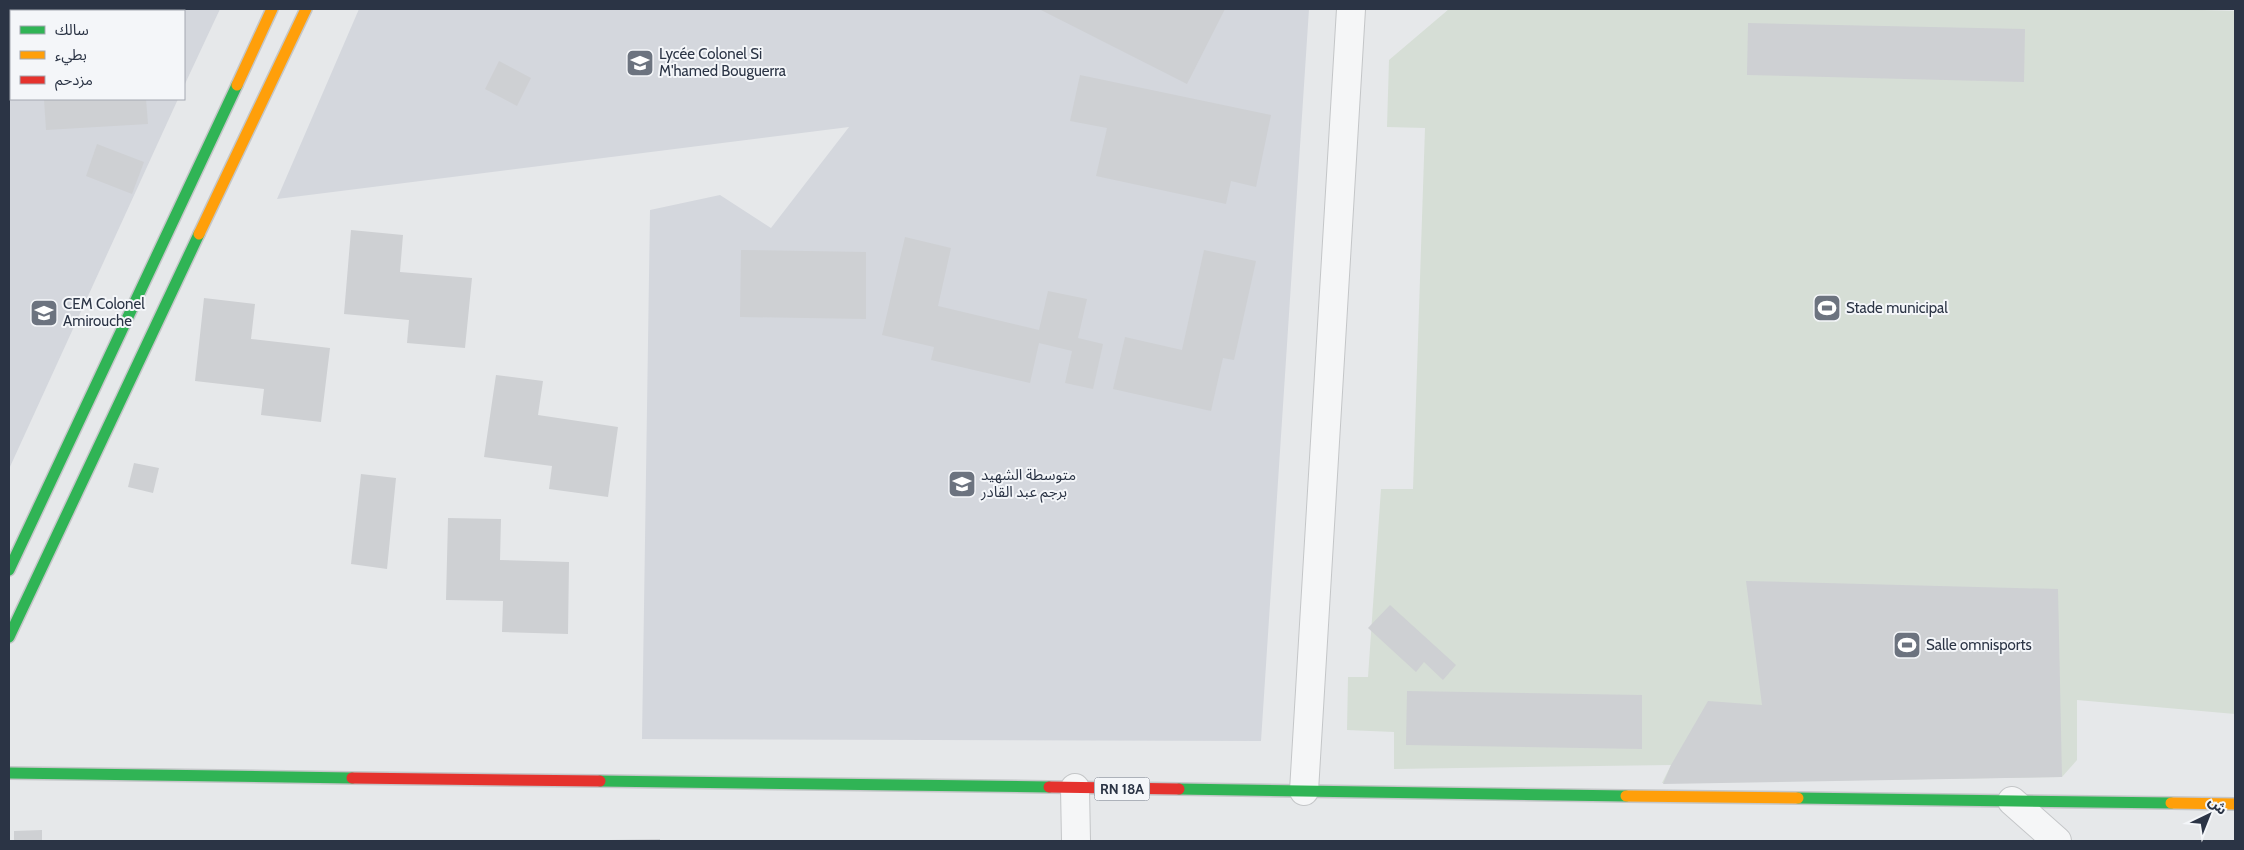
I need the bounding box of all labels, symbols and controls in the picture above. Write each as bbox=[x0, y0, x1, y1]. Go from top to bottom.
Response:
legend bbox=[10, 10, 185, 100]
text: سالك bbox=[55, 21, 89, 39]
place label: Lycée Colonel Si M'hamed Bouguerra bbox=[659, 45, 787, 80]
text: بطيء bbox=[55, 46, 87, 66]
school or university icon: Lycée Colonel Si M'hamed Bouguerra bbox=[625, 48, 655, 78]
text: مزدحم bbox=[55, 71, 93, 91]
sports icon: Stade municipal bbox=[1812, 293, 1842, 323]
place label: CEM Colonel Amirouche bbox=[63, 295, 145, 330]
school or university icon: CEM Colonel Amirouche bbox=[29, 298, 59, 328]
place label: Stade municipal bbox=[1846, 299, 1948, 317]
place label: متوسطة الشهيد برجم عبد القادر bbox=[980, 466, 1076, 503]
school or university icon: متوسطة الشهيد برجم عبد القادر bbox=[947, 469, 977, 499]
sports icon: Salle omnisports bbox=[1892, 630, 1922, 660]
place label: Salle omnisports bbox=[1926, 636, 2032, 654]
road number: RN 18A bbox=[1094, 778, 1150, 801]
north arrow bbox=[2184, 790, 2234, 840]
text: ش bbox=[2205, 792, 2231, 819]

